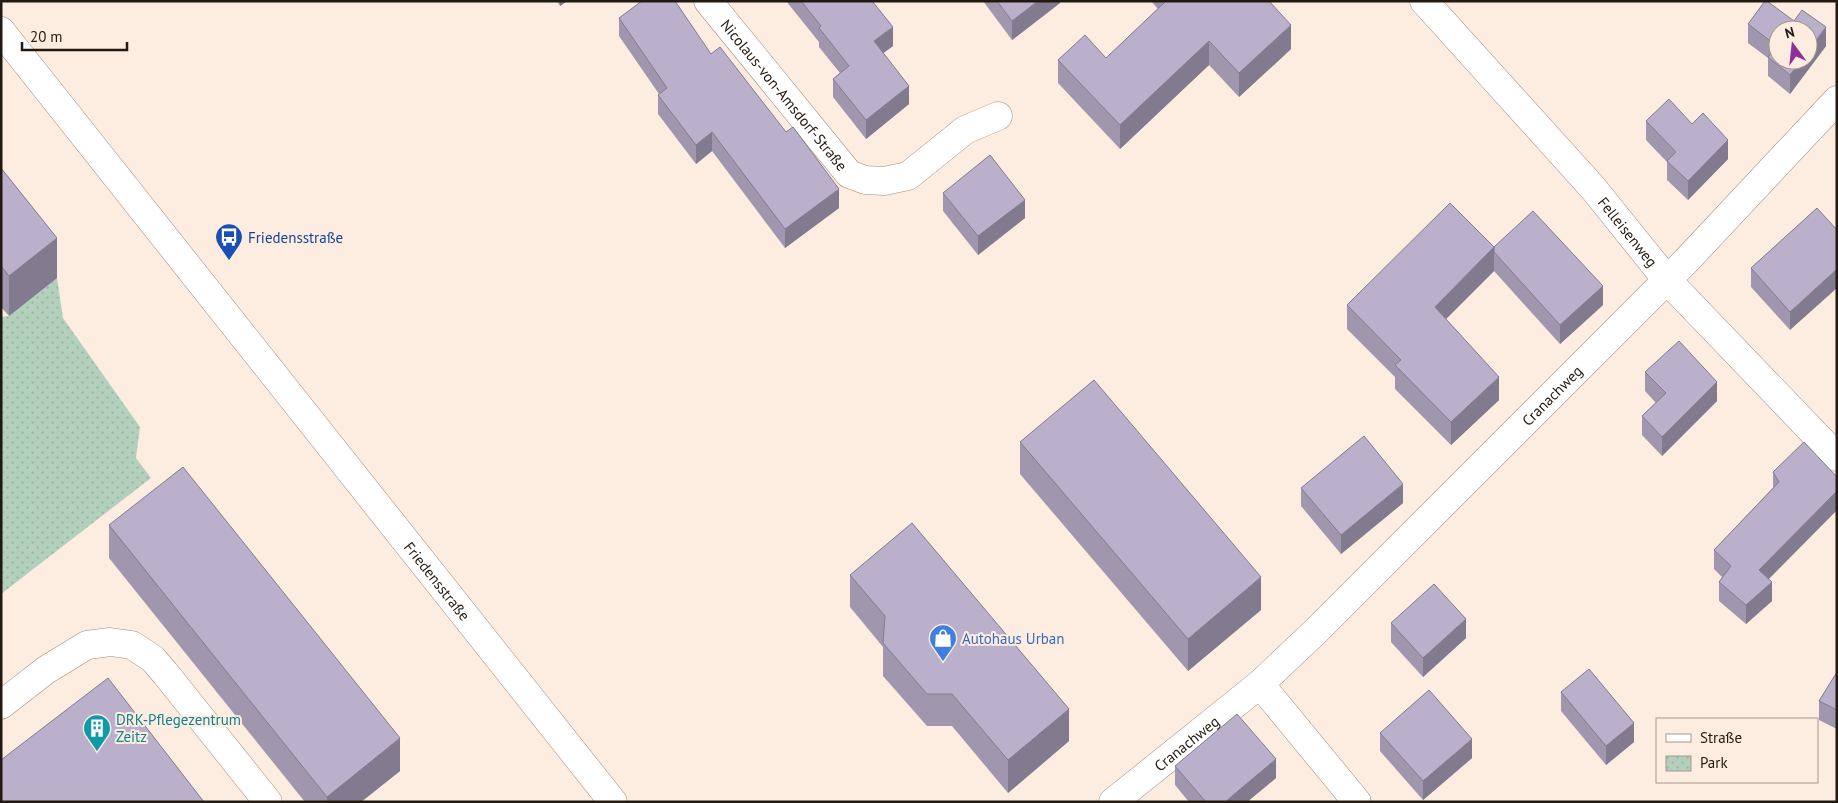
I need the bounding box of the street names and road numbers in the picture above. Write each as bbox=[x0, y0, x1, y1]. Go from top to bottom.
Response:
street label: Nicolaus-von-Amsdorf-Straße bbox=[717, 15, 852, 174]
street label: Felleisenweg bbox=[1594, 193, 1662, 270]
street label: Cranachweg bbox=[1517, 361, 1586, 430]
street label: Friedensstraße bbox=[400, 538, 475, 624]
street label: Cranachweg bbox=[1150, 711, 1223, 775]

